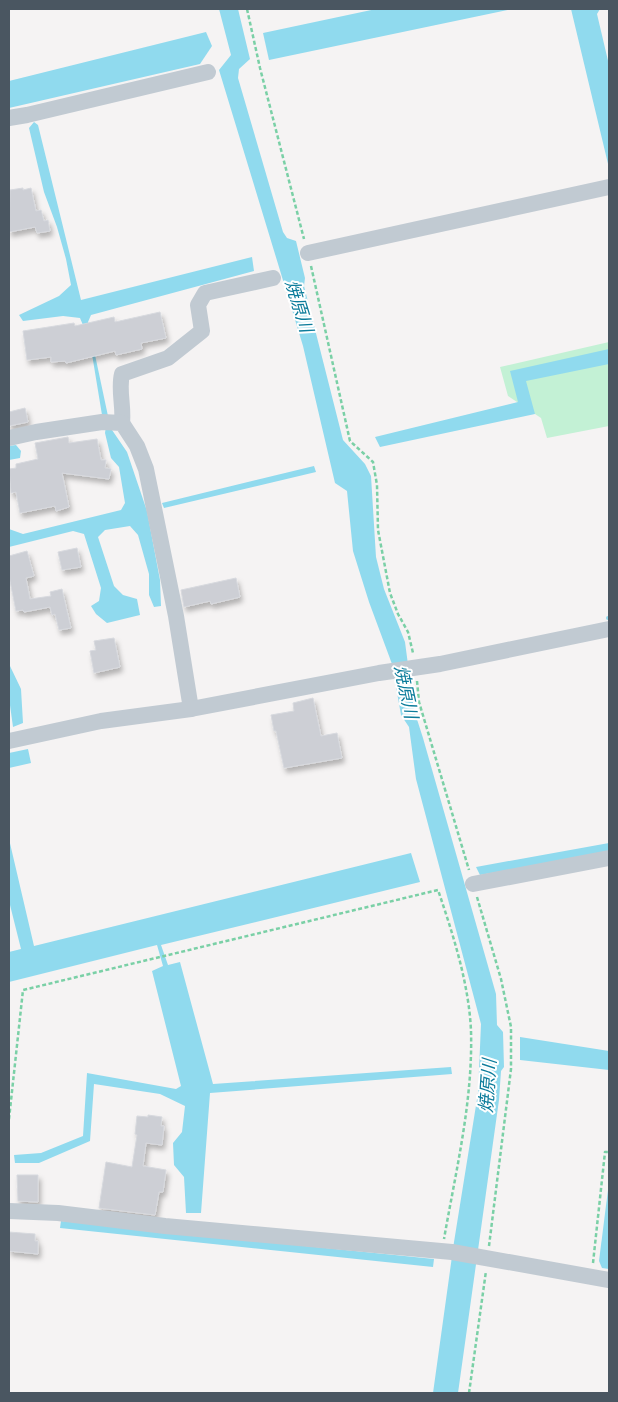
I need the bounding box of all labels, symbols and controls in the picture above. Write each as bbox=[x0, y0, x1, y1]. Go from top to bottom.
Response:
water label: 焼原川 bbox=[282, 277, 318, 337]
water label: 焼原川 bbox=[391, 663, 423, 722]
water label: 焼原川 bbox=[475, 1056, 500, 1114]

